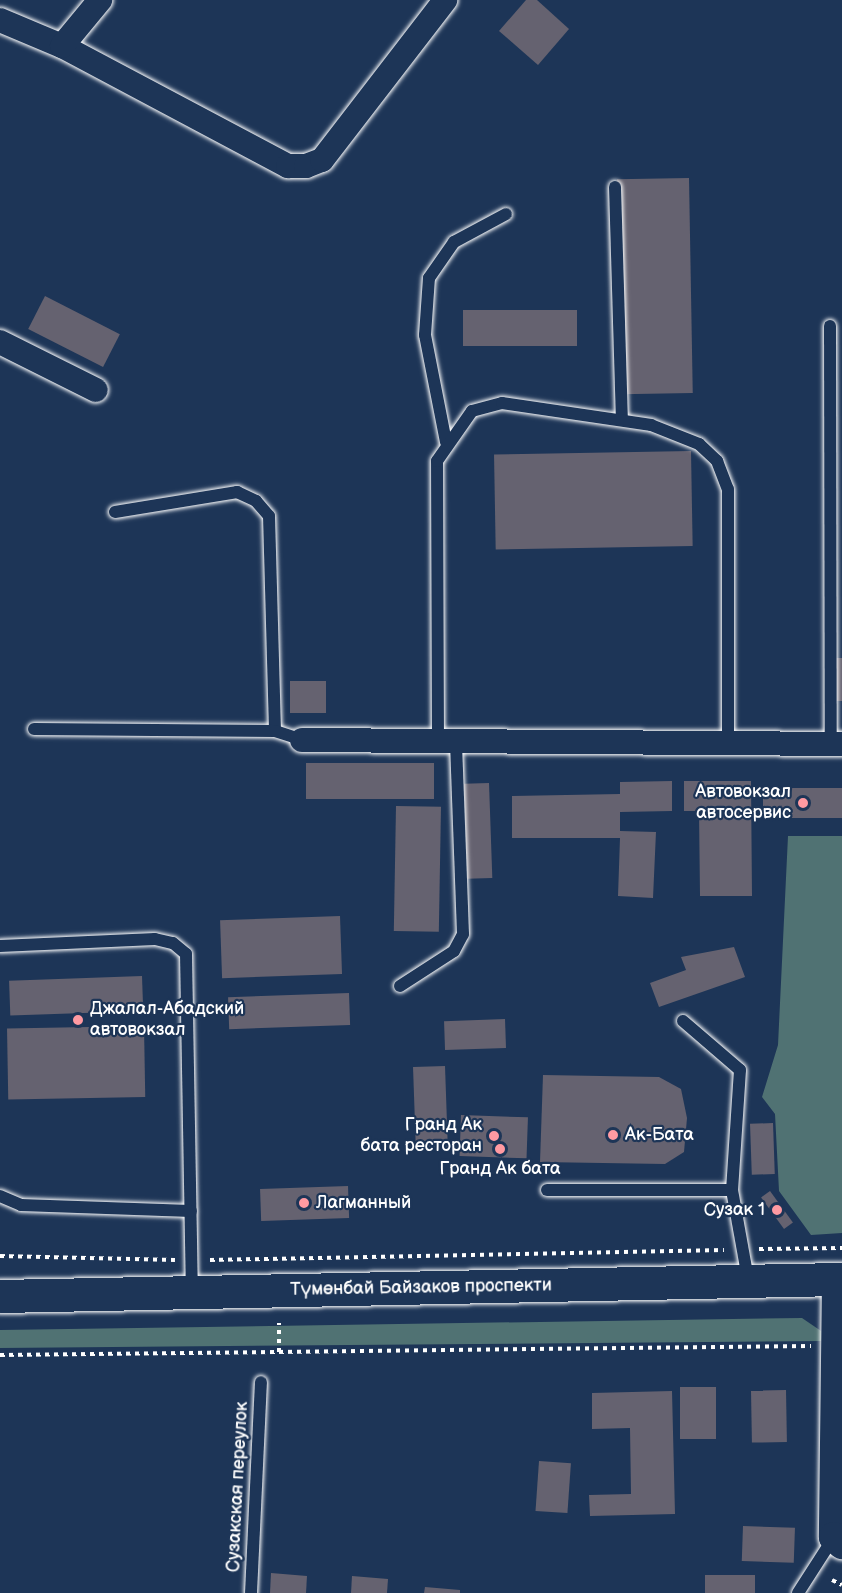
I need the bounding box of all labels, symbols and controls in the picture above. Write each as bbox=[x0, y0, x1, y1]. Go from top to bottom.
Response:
place label: Автовокзал автосервис bbox=[695, 782, 791, 824]
marker: Автовокзал автосервис bbox=[796, 796, 810, 810]
place label: Джалал-Абадский автовокзал bbox=[90, 999, 244, 1042]
marker: Джалал-Абадский автовокзал bbox=[71, 1013, 85, 1027]
place label: Гранд Ак бата ресторан bbox=[361, 1115, 482, 1158]
place label: Ак-Бата bbox=[625, 1124, 694, 1146]
marker: Ак-Бата bbox=[606, 1128, 620, 1142]
marker: Гранд Ак бата ресторан bbox=[487, 1129, 501, 1143]
marker: Гранд Ак бата bbox=[493, 1142, 507, 1156]
place label: Гранд Ак бата bbox=[439, 1158, 561, 1180]
place label: Лагманный bbox=[316, 1192, 411, 1214]
marker: Лагманный bbox=[297, 1196, 311, 1210]
place label: Сузак 1 bbox=[704, 1199, 765, 1221]
marker: Сузак 1 bbox=[770, 1203, 784, 1217]
street label: Түмөнбай Байзаков проспекти bbox=[290, 1275, 552, 1301]
street label: Сузакская переулок bbox=[223, 1401, 253, 1573]

